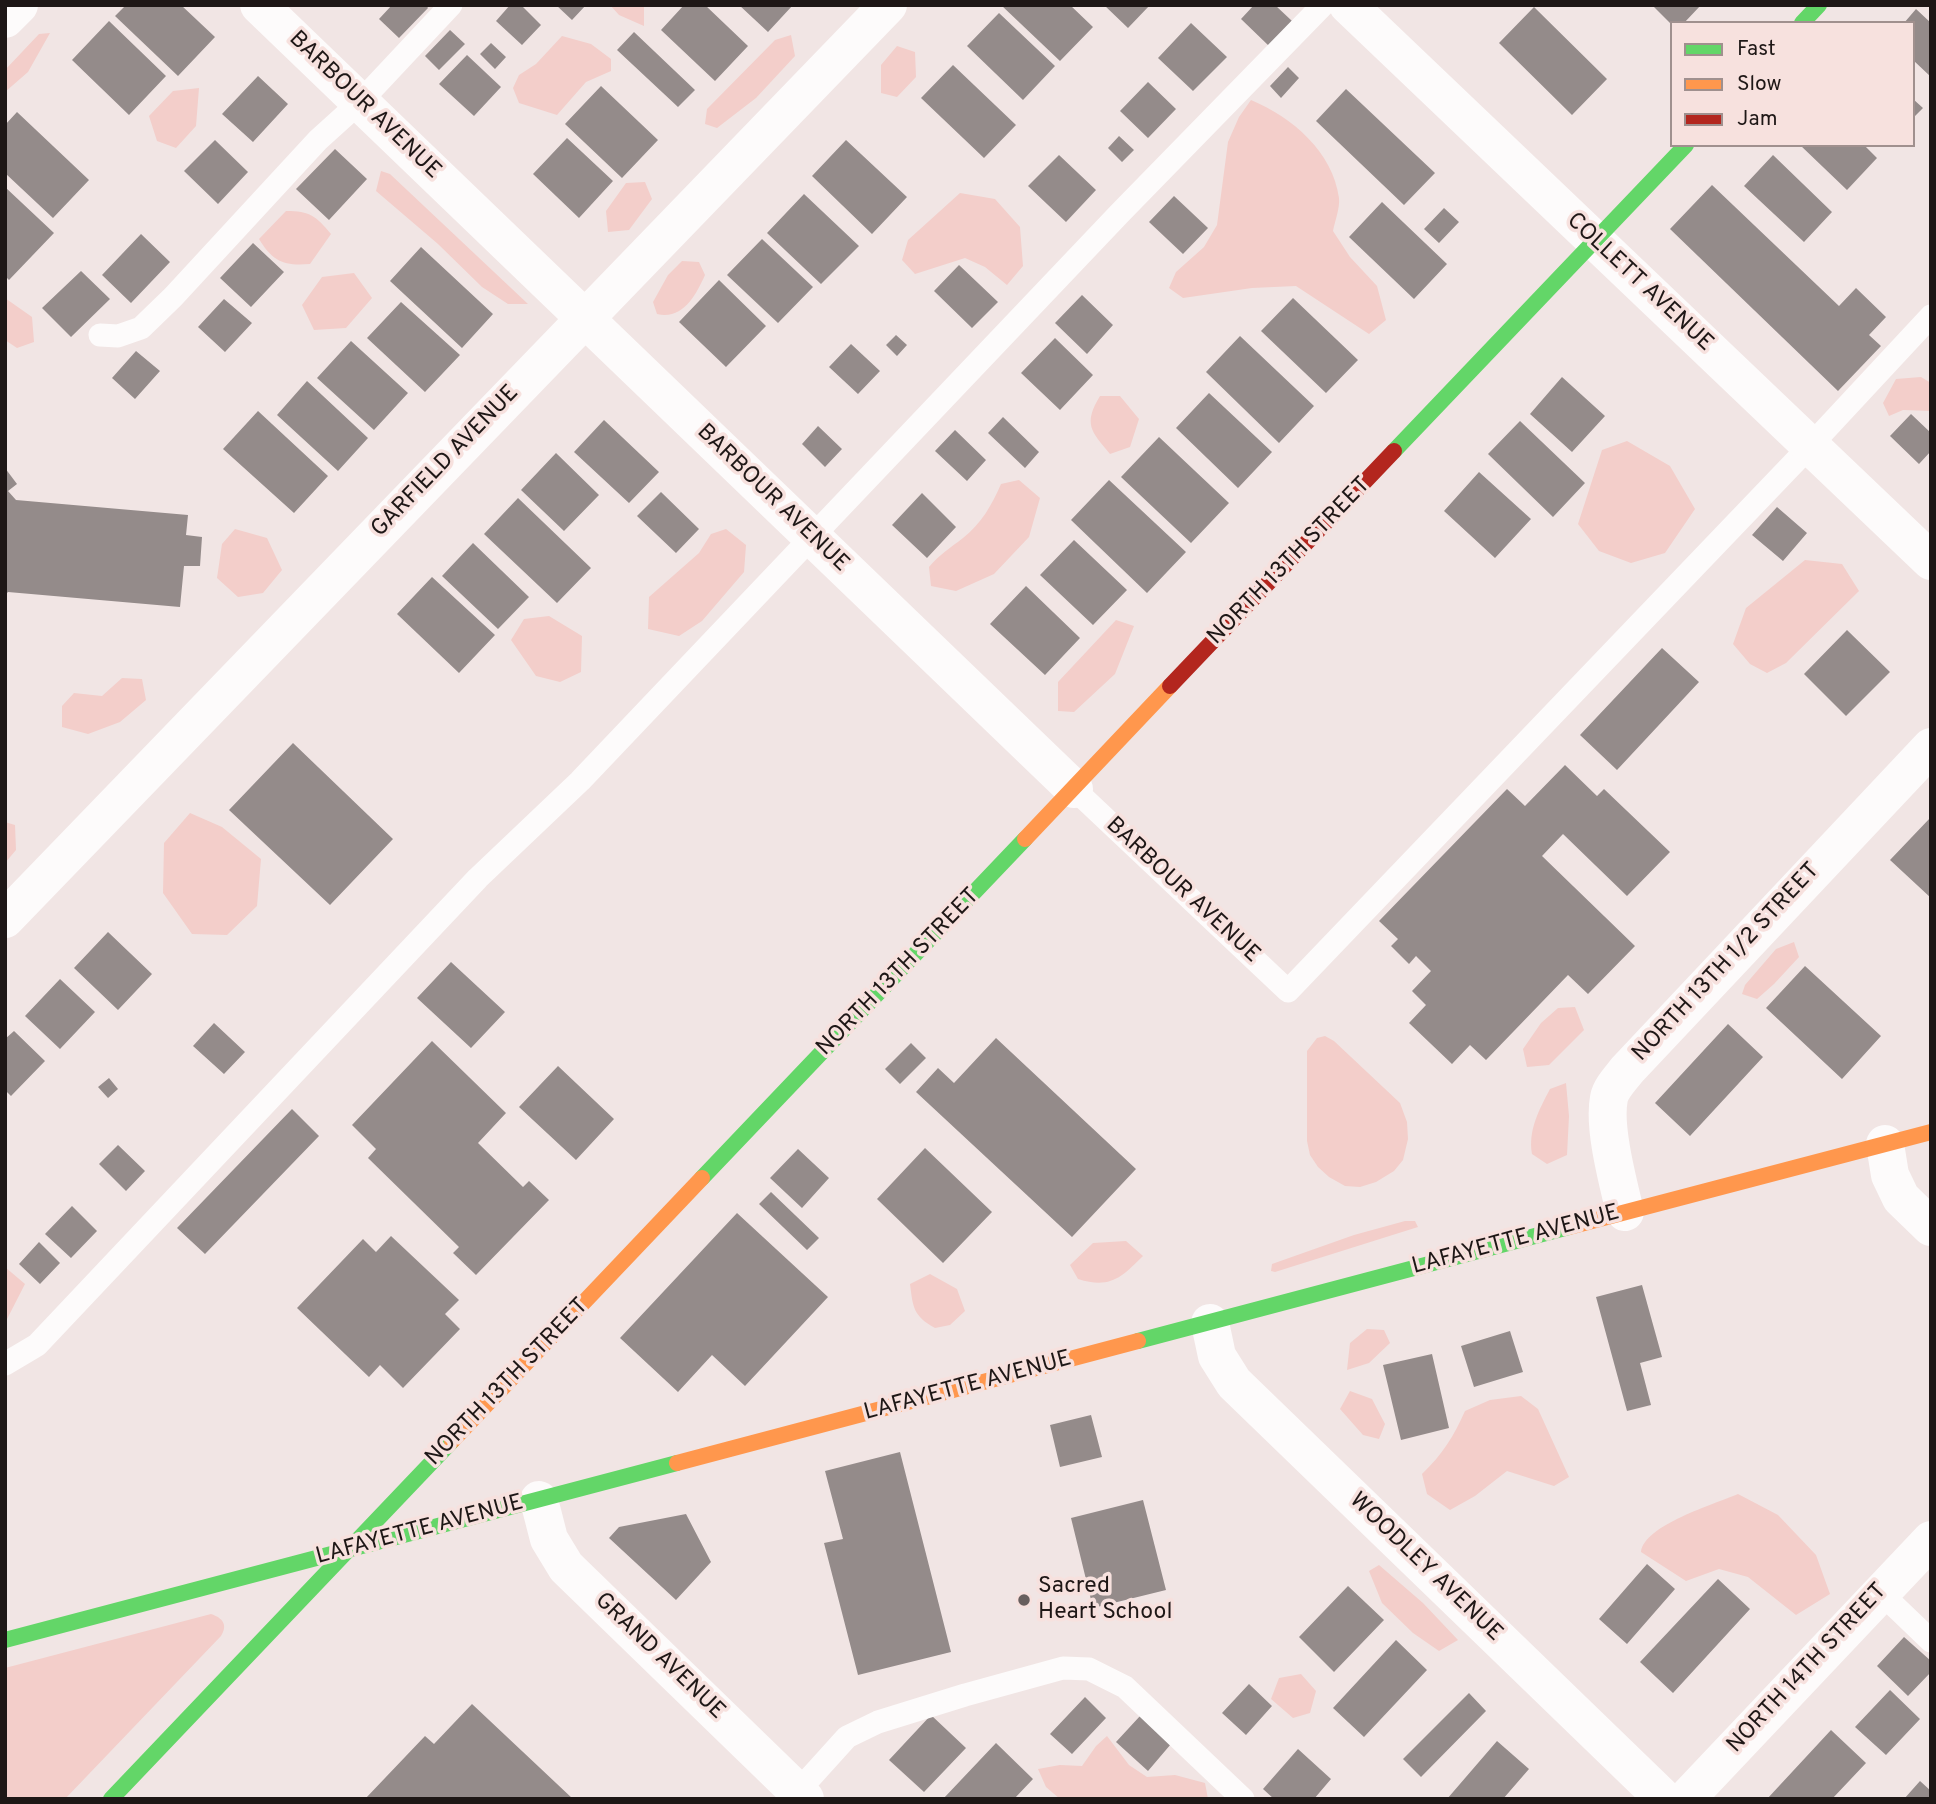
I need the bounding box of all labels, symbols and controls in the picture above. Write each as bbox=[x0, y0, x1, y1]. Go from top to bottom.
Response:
legend bbox=[1670, 21, 1915, 147]
street label: BARBOUR AVENUE bbox=[282, 26, 446, 186]
text: Fast bbox=[1737, 36, 1776, 63]
text: Slow bbox=[1737, 71, 1782, 98]
text: Jam bbox=[1737, 106, 1778, 133]
street label: COLLETT AVENUE bbox=[1560, 208, 1718, 358]
street label: GARFIELD AVENUE bbox=[366, 380, 526, 544]
street label: BARBOUR AVENUE bbox=[690, 419, 854, 579]
street label: NORTH 13TH STREET bbox=[1203, 472, 1377, 652]
street label: BARBOUR AVENUE bbox=[1099, 812, 1265, 970]
street label: NORTH 13TH 1/2 STREET bbox=[1628, 858, 1826, 1068]
street label: NORTH 13TH STREET bbox=[812, 883, 986, 1063]
street label: LAFAYETTE AVENUE bbox=[1409, 1200, 1623, 1282]
street label: NORTH 13TH STREET bbox=[421, 1293, 595, 1473]
street label: LAFAYETTE AVENUE bbox=[861, 1346, 1075, 1428]
street label: WOODLEY AVENUE bbox=[1343, 1488, 1507, 1648]
street label: LAFAYETTE AVENUE bbox=[313, 1490, 527, 1572]
place label: Sacred Heart School bbox=[1038, 1573, 1172, 1627]
street label: NORTH 14TH STREET bbox=[1722, 1578, 1894, 1760]
street label: GRAND AVENUE bbox=[588, 1588, 730, 1726]
marker: Sacred Heart School bbox=[1016, 1592, 1032, 1608]

